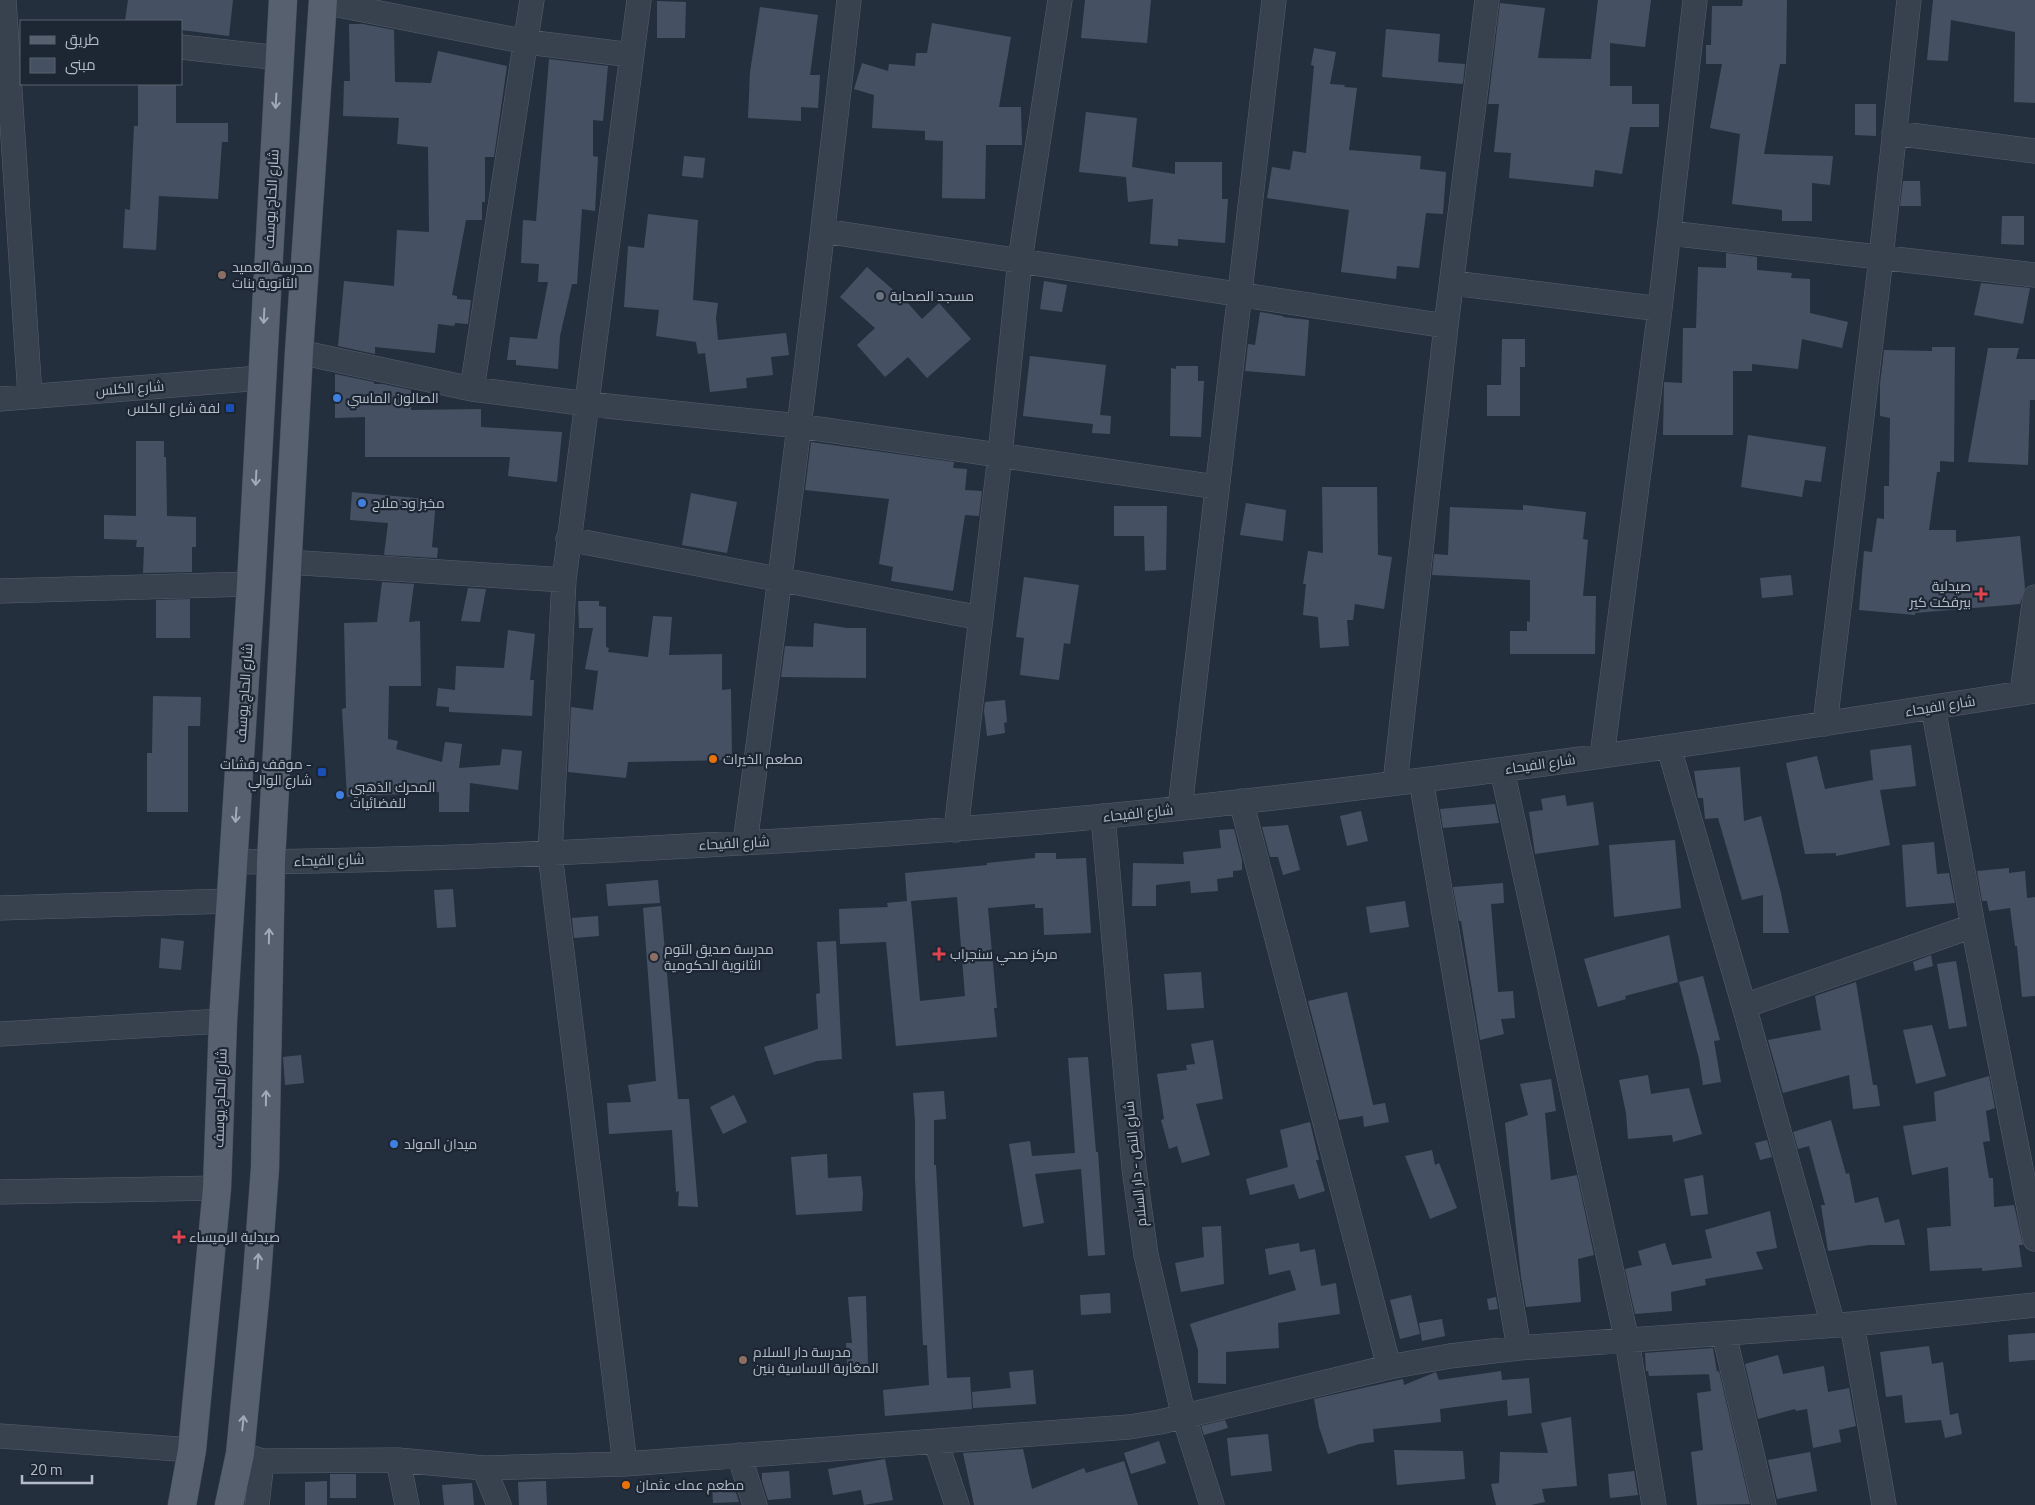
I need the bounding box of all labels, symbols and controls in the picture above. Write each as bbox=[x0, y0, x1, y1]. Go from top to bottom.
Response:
legend bbox=[20, 20, 182, 85]
text: طريق bbox=[65, 28, 99, 51]
text: مبنى bbox=[65, 53, 96, 76]
one-way arrow bbox=[272, 93, 281, 109]
street label: شارع الحاج يوسف bbox=[257, 149, 284, 249]
place label: مدرسة العميد الثانوية بنات bbox=[232, 256, 313, 293]
marker: مدرسة العميد الثانوية بنات bbox=[216, 269, 228, 281]
place label: مسجد الصحابة bbox=[890, 285, 974, 306]
marker: مسجد الصحابة bbox=[874, 290, 886, 302]
one-way arrow bbox=[260, 307, 269, 323]
street label: شارع الكلس bbox=[95, 375, 165, 400]
place label: الصالون الماسي bbox=[347, 387, 439, 409]
marker: الصالون الماسي bbox=[331, 392, 343, 404]
place label: لفة شارع الكلس bbox=[127, 397, 220, 418]
marker: لفة شارع الكلس bbox=[224, 402, 236, 414]
one-way arrow bbox=[251, 470, 260, 486]
place label: مخبز ود ملاح bbox=[372, 492, 445, 513]
marker: مخبز ود ملاح bbox=[356, 497, 368, 509]
place label: صيدلية بيرفكت كير bbox=[1909, 575, 1971, 612]
marker: صيدلية بيرفكت كير bbox=[1975, 588, 1987, 600]
street label: شارع الحاج يوسف bbox=[230, 642, 257, 743]
street label: شارع الفيحاء bbox=[1903, 690, 1977, 721]
place label: مطعم الخيرات bbox=[723, 748, 803, 769]
street label: شارع الفيحاء bbox=[1503, 748, 1577, 779]
place label: موقف رقشات - شارع الوالي bbox=[220, 753, 312, 792]
marker: مطعم الخيرات bbox=[707, 753, 719, 765]
marker: موقف رقشات - شارع الوالي bbox=[316, 766, 328, 778]
place label: المحرك الذهبي للفضائيات bbox=[350, 776, 436, 813]
marker: المحرك الذهبي للفضائيات bbox=[334, 789, 346, 801]
street label: شارع الفيحاء bbox=[1102, 798, 1174, 827]
one-way arrow bbox=[232, 807, 241, 823]
street label: شارع الفيحاء bbox=[698, 830, 770, 855]
street label: شارع الفيحاء bbox=[293, 848, 365, 871]
one-way arrow bbox=[265, 928, 274, 944]
place label: مدرسة صديق التوم الثانوية الحكومية bbox=[664, 938, 774, 975]
place label: مركز صحي سنجراب bbox=[950, 943, 1058, 966]
marker: مركز صحي سنجراب bbox=[932, 947, 946, 961]
marker: مدرسة صديق التوم الثانوية الحكومية bbox=[648, 951, 660, 963]
street label: شارع الحاج يوسف bbox=[207, 1048, 232, 1148]
one-way arrow bbox=[261, 1091, 271, 1107]
street label: شارع النص - دار السلام bbox=[1117, 1100, 1152, 1228]
place label: ميدان المولد bbox=[404, 1133, 477, 1154]
marker: ميدان المولد bbox=[388, 1138, 400, 1150]
place label: صيدلية الرميساء bbox=[189, 1226, 280, 1247]
marker: صيدلية الرميساء bbox=[173, 1231, 185, 1243]
one-way arrow bbox=[253, 1253, 262, 1269]
place label: مدرسة دار السلام المغاربة الاساسية بنين bbox=[753, 1341, 879, 1378]
marker: مدرسة دار السلام المغاربة الاساسية بنين bbox=[737, 1354, 749, 1366]
one-way arrow bbox=[238, 1415, 248, 1431]
scale bar bbox=[22, 1452, 92, 1484]
text: 20 m bbox=[30, 1458, 63, 1481]
place label: مطعم عمك عثمان bbox=[636, 1474, 744, 1495]
marker: مطعم عمك عثمان bbox=[620, 1479, 632, 1491]

